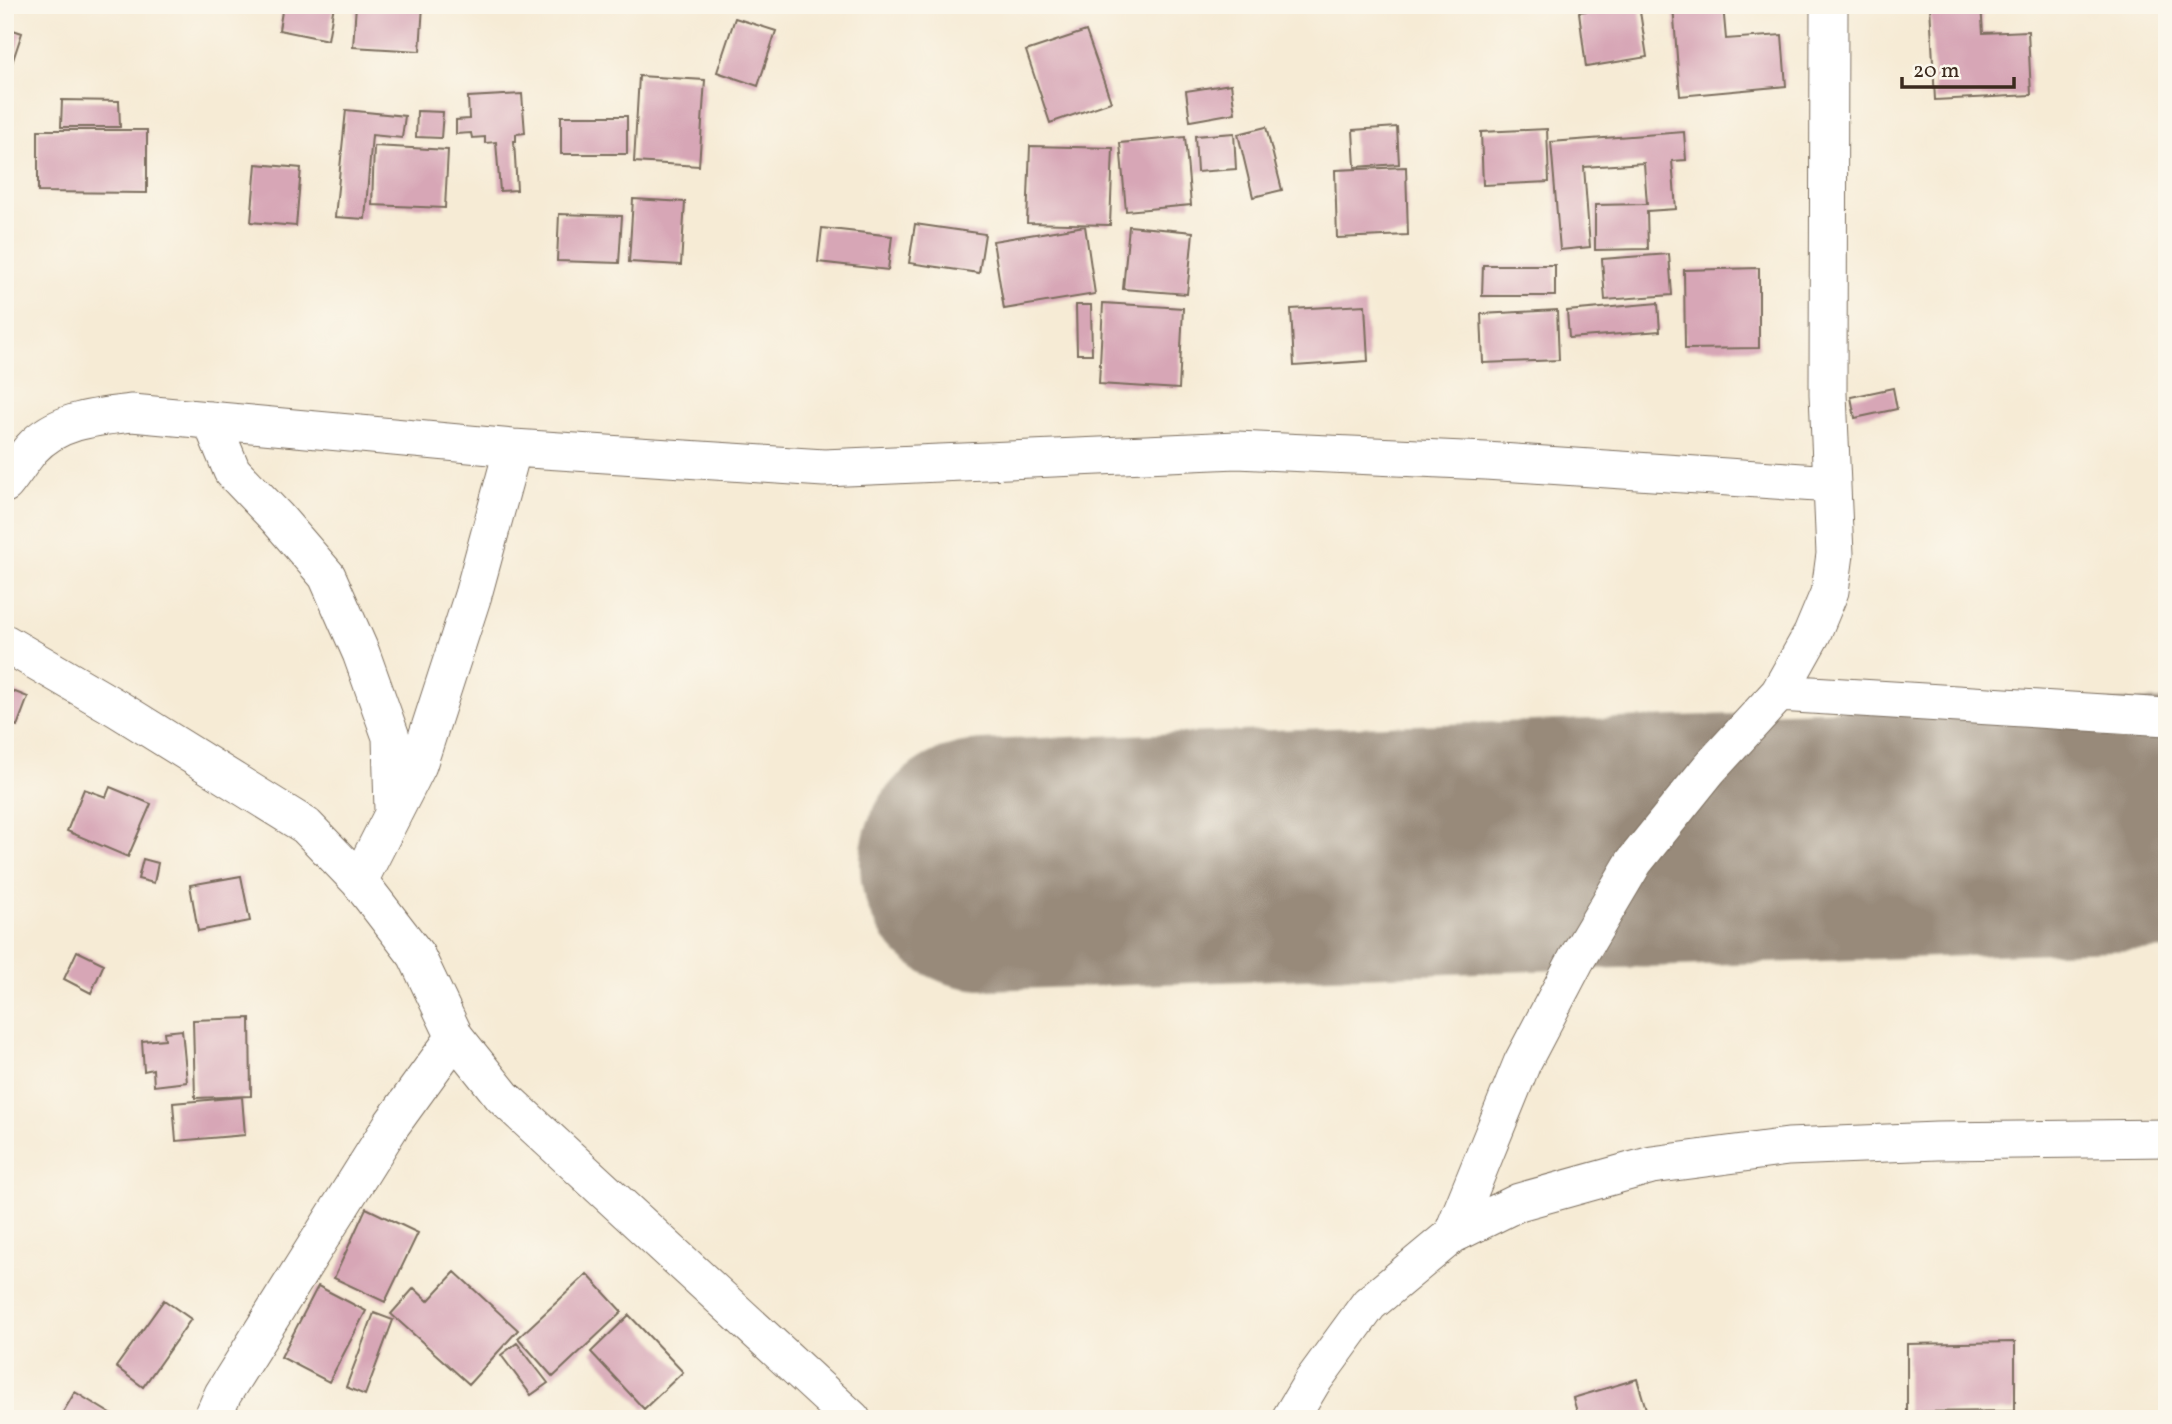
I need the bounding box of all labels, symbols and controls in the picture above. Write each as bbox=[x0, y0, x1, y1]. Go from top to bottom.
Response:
scale bar bbox=[1902, 46, 2014, 90]
text: 20 m bbox=[1913, 57, 1959, 86]

